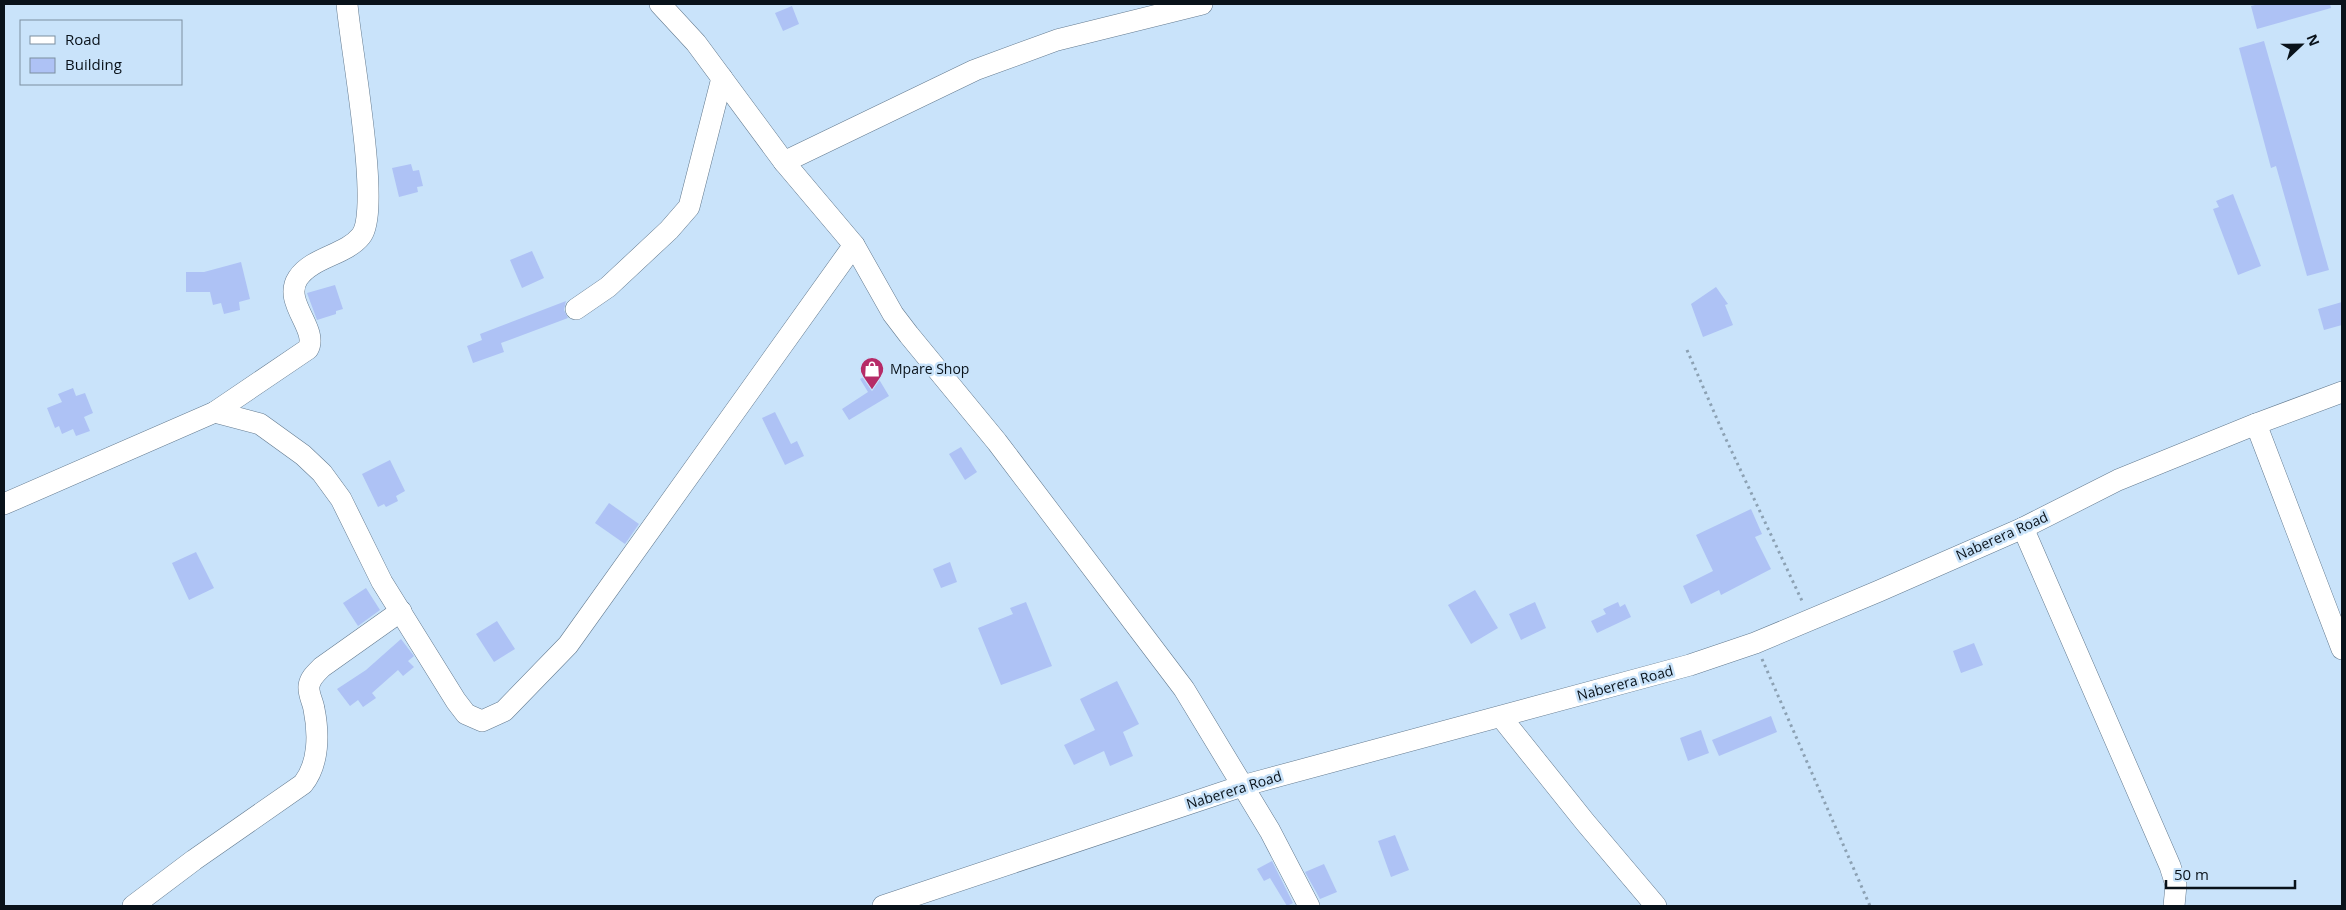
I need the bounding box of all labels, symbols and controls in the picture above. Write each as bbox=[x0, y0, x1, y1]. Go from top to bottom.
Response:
legend bbox=[20, 20, 182, 85]
north arrow bbox=[2276, 20, 2326, 70]
text: Road bbox=[65, 29, 101, 49]
text: N bbox=[2303, 31, 2324, 49]
text: Building bbox=[65, 54, 122, 74]
shop icon: Mpare Shop bbox=[859, 356, 885, 390]
place label: Mpare Shop bbox=[890, 359, 969, 378]
street label: Naberera Road bbox=[1953, 507, 2051, 564]
street label: Naberera Road bbox=[1575, 661, 1675, 704]
street label: Naberera Road bbox=[1184, 766, 1284, 813]
scale bar bbox=[2166, 858, 2295, 890]
text: 50 m bbox=[2174, 864, 2209, 884]

